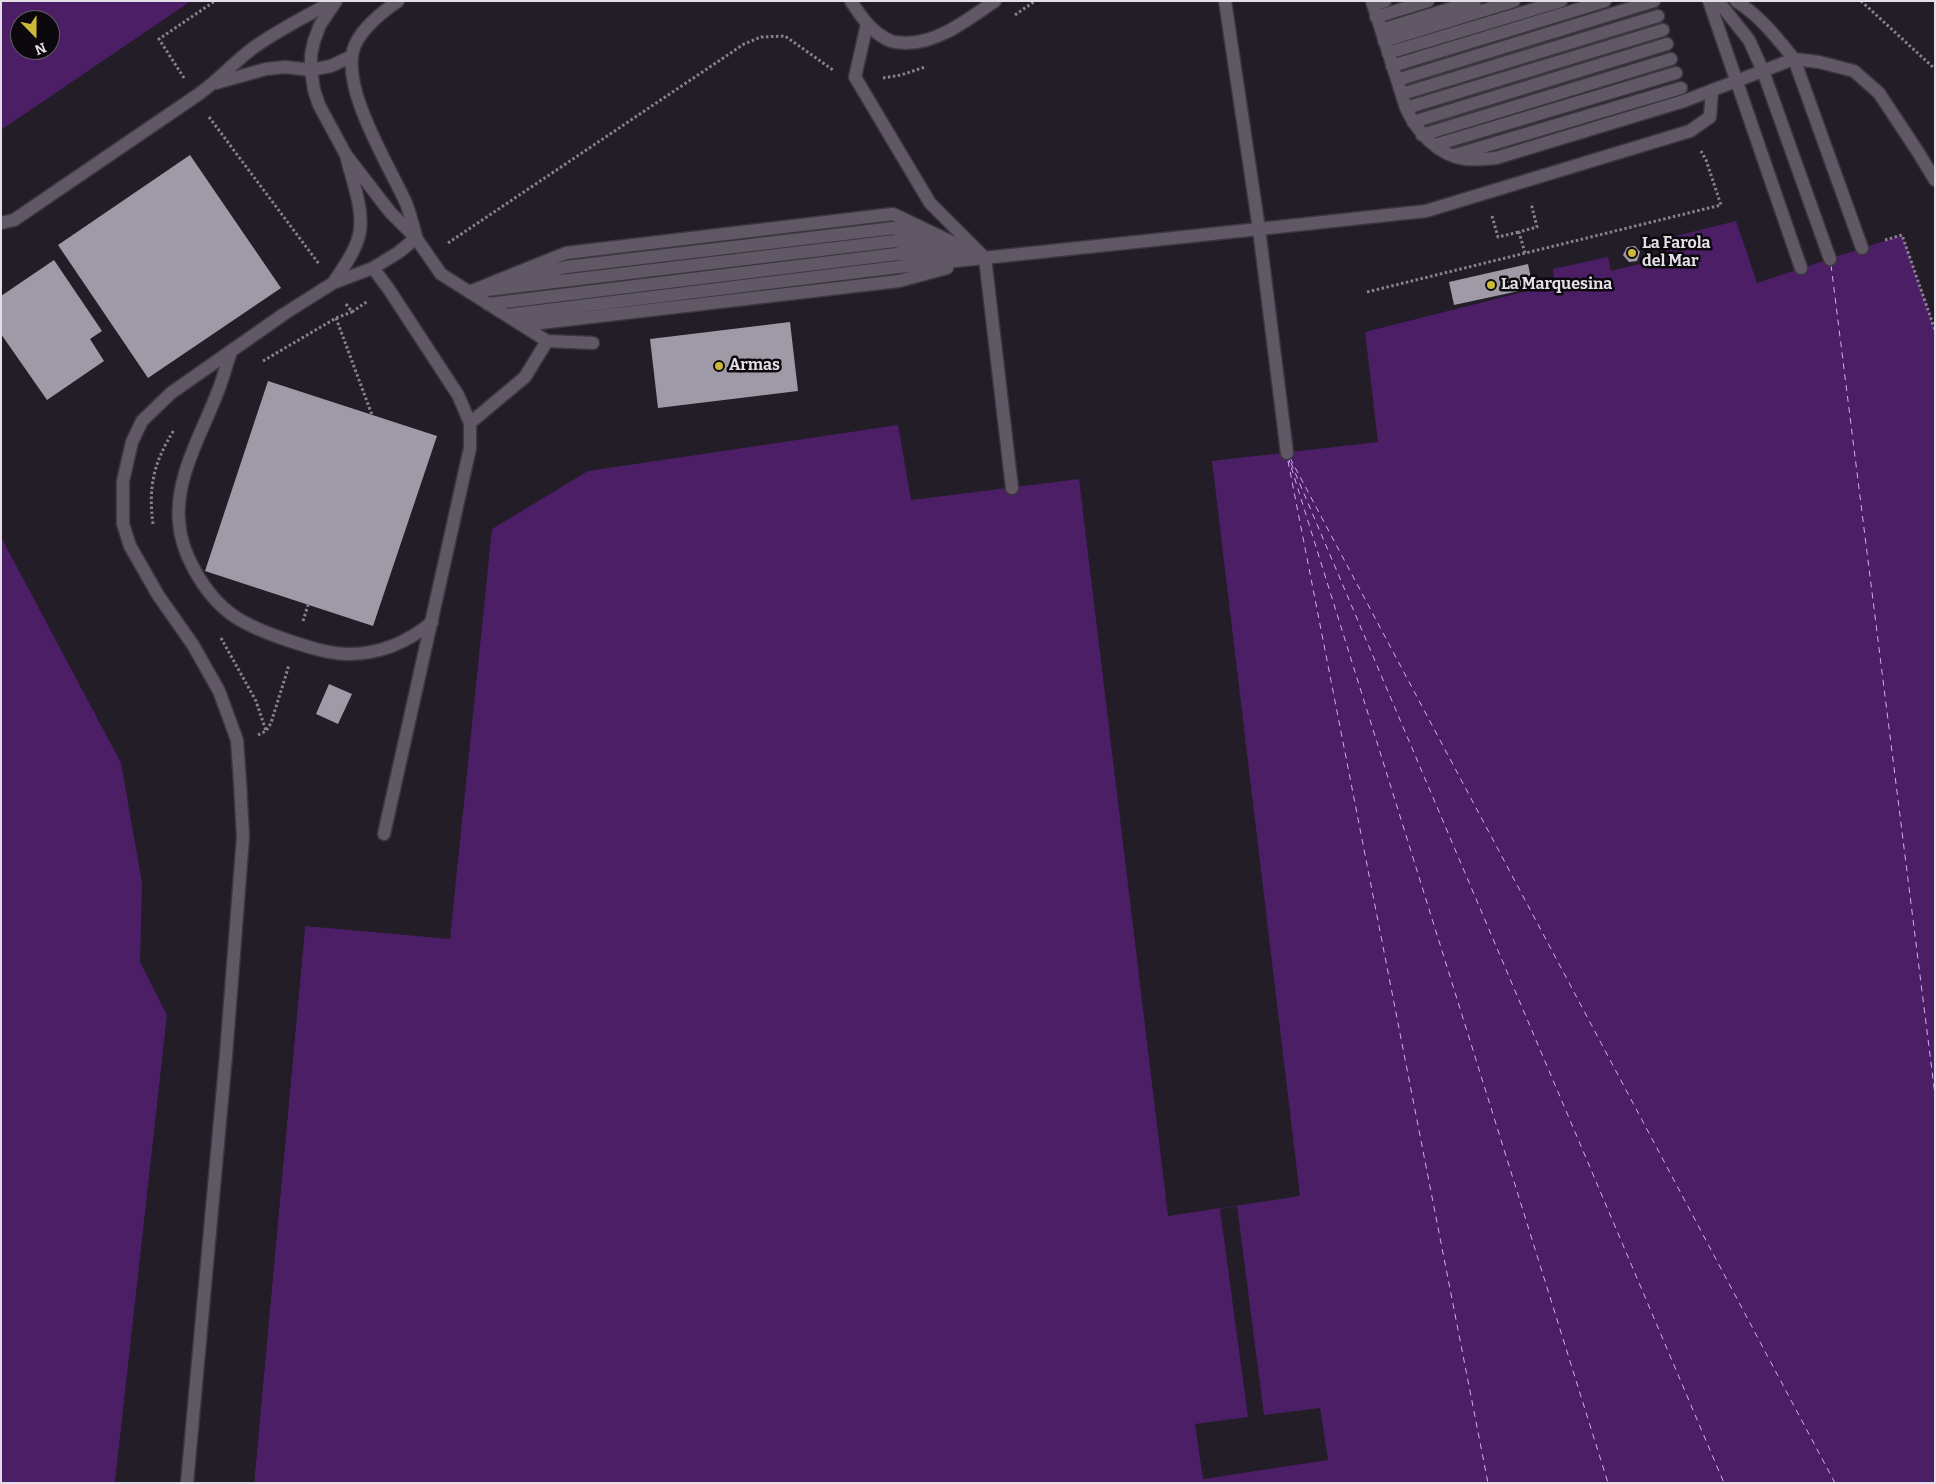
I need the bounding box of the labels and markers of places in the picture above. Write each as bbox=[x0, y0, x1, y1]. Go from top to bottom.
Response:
place label: La Farola del Mar bbox=[1642, 234, 1711, 272]
marker: La Farola del Mar bbox=[1626, 247, 1638, 259]
place label: La Marquesina bbox=[1501, 275, 1612, 295]
marker: La Marquesina bbox=[1485, 279, 1497, 291]
place label: Armas bbox=[729, 356, 780, 376]
marker: Armas bbox=[713, 360, 725, 372]

